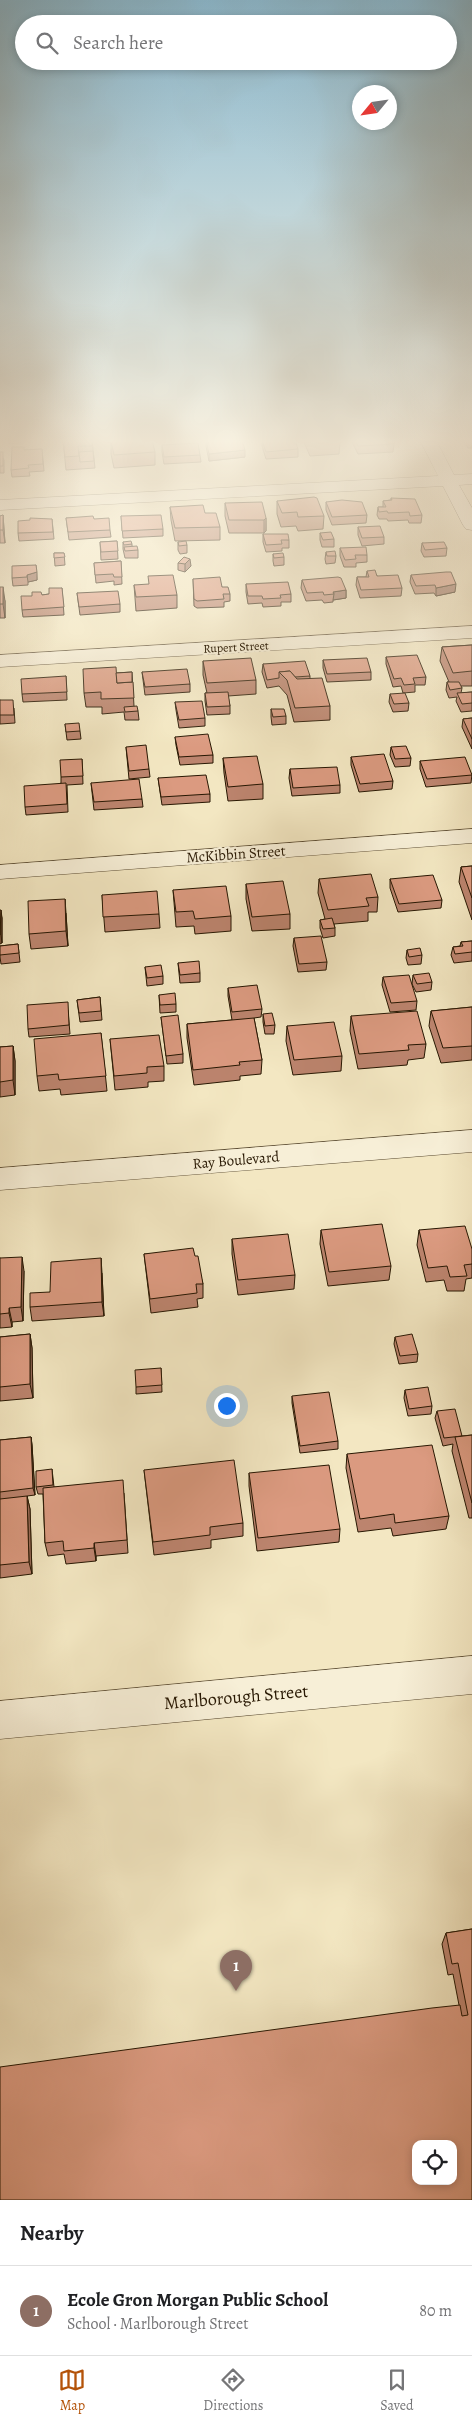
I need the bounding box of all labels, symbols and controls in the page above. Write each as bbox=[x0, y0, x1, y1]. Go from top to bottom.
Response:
search box bbox=[15, 15, 457, 70]
icon: search bbox=[33, 29, 61, 57]
text: Search here bbox=[73, 30, 163, 56]
north arrow bbox=[352, 85, 397, 130]
street label: Rupert Street bbox=[203, 637, 269, 657]
street label: McKibbin Street bbox=[186, 841, 286, 867]
street label: Ray Boulevard bbox=[192, 1146, 281, 1174]
your location bbox=[214, 1393, 240, 1419]
street label: Marlborough Street bbox=[163, 1679, 309, 1715]
pin: 1 bbox=[220, 1950, 252, 1991]
map controls bbox=[412, 2140, 457, 2185]
button: locate bbox=[412, 2140, 457, 2185]
text: Nearby bbox=[20, 2219, 83, 2247]
text: Ecole Gron Morgan Public School bbox=[67, 2287, 328, 2313]
text: 1 bbox=[33, 2300, 39, 2322]
text: 80 m bbox=[419, 2300, 452, 2322]
text: School · Marlborough Street bbox=[67, 2313, 248, 2335]
tab: Map bbox=[58, 2366, 86, 2415]
tab: Directions bbox=[203, 2366, 263, 2415]
tab: Saved bbox=[380, 2366, 414, 2415]

